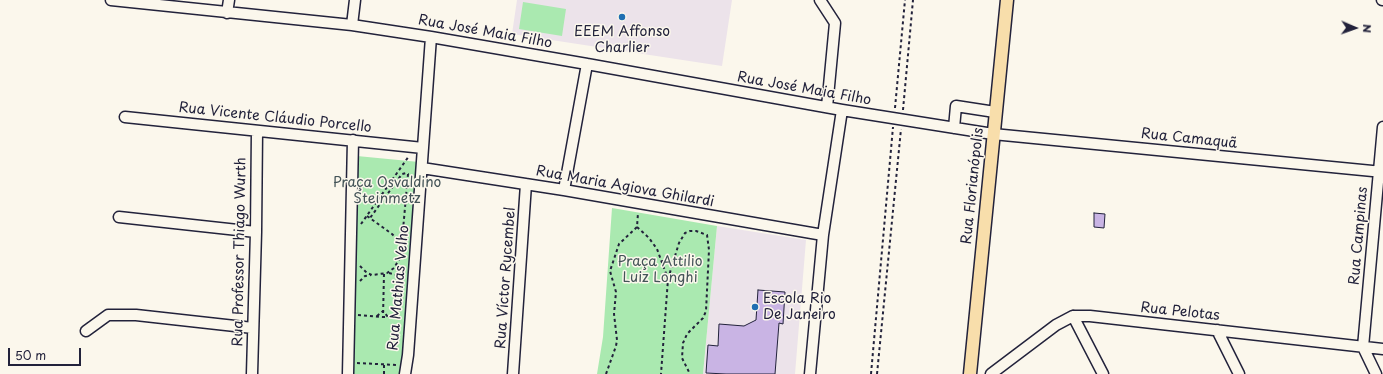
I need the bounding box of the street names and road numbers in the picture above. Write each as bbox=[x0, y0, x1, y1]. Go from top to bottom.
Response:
street label: Rua José Maia Filho bbox=[417, 12, 553, 52]
street label: Rua José Maia Filho bbox=[736, 69, 872, 109]
street label: Rua Vicente Cláudio Porcello bbox=[178, 100, 372, 136]
street label: Rua Camaquã bbox=[1140, 126, 1238, 152]
street label: Rua Florianópolis bbox=[959, 127, 987, 245]
street label: Rua Professor Thiago Wurth bbox=[230, 157, 250, 347]
street label: Rua Maria Agiova Ghilardi bbox=[535, 163, 715, 211]
street label: Rua Campinas bbox=[1346, 186, 1372, 286]
street label: Rua Víctor Rycembel bbox=[493, 207, 519, 349]
street label: Rua Mathias Velho bbox=[385, 225, 413, 351]
street label: Rua Pelotas bbox=[1139, 299, 1221, 325]

